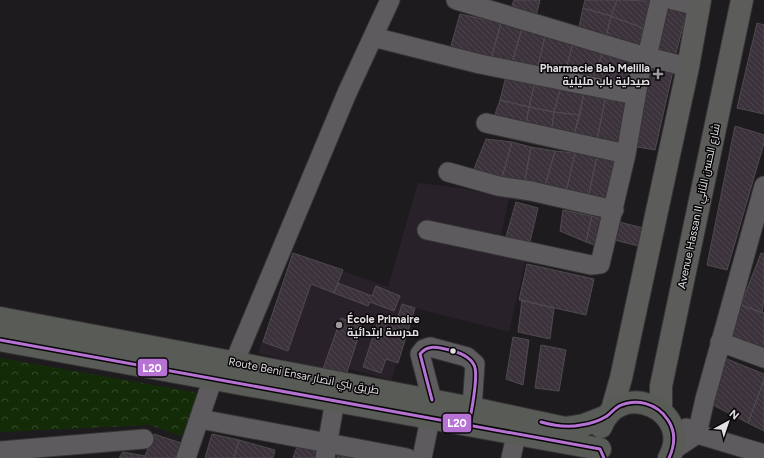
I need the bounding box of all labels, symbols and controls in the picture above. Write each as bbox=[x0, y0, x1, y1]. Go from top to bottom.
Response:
place label: Pharmacie Bab Melilla صيدلية باب مليلية bbox=[540, 62, 650, 88]
marker: Pharmacie Bab Melilla صيدلية باب مليلية bbox=[653, 69, 663, 79]
street label: Avenue Hassan II شارع الحسن الثاني bbox=[675, 122, 725, 290]
place label: École Primaire مدرسة ابتدائية bbox=[347, 312, 420, 339]
marker: École Primaire مدرسة ابتدائية bbox=[334, 320, 344, 330]
unlabelled marker bbox=[448, 346, 458, 356]
street label: Route Beni Ensar طريق بني انصار bbox=[227, 355, 381, 399]
line badge: L20 bbox=[137, 358, 168, 377]
text: L20 bbox=[142, 362, 162, 375]
north arrow bbox=[708, 402, 748, 442]
text: N bbox=[727, 407, 742, 422]
line badge: L20 bbox=[442, 413, 472, 433]
text: L20 bbox=[447, 417, 467, 430]

